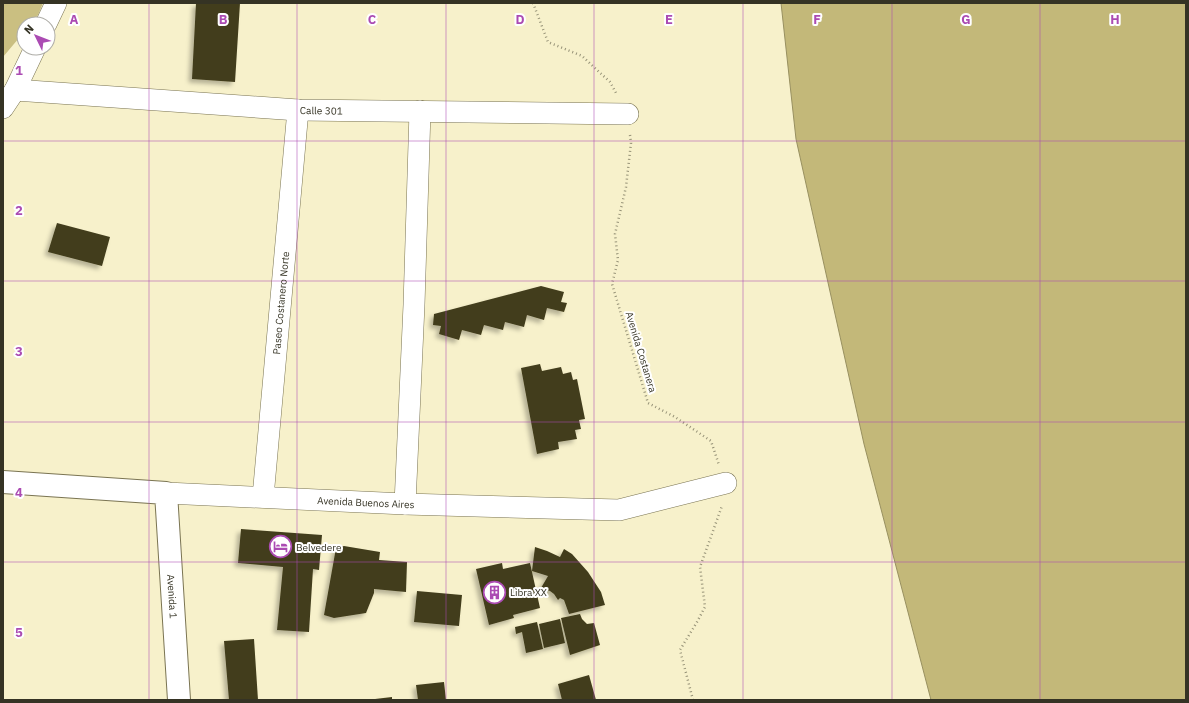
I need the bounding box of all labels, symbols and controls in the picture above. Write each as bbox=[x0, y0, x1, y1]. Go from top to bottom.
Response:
text: A bbox=[70, 11, 79, 28]
text: B bbox=[219, 11, 228, 28]
text: C bbox=[368, 11, 377, 28]
text: D bbox=[515, 11, 525, 28]
text: E bbox=[665, 11, 673, 28]
text: F bbox=[813, 11, 821, 28]
text: G bbox=[961, 11, 971, 28]
text: H bbox=[1110, 11, 1120, 28]
north arrow bbox=[16, 16, 56, 56]
text: N bbox=[21, 21, 37, 37]
text: 1 bbox=[15, 62, 23, 79]
street label: Calle 301 bbox=[300, 104, 343, 117]
text: 2 bbox=[15, 202, 23, 219]
street label: Paseo Costanero Norte bbox=[269, 250, 292, 355]
street label: Avenida Costanera bbox=[623, 310, 660, 395]
text: 3 bbox=[15, 343, 23, 360]
text: 4 bbox=[15, 484, 23, 501]
street label: Avenida Buenos Aires bbox=[317, 493, 415, 511]
hotel icon: Belvedere bbox=[267, 534, 293, 560]
place label: Belvedere bbox=[296, 541, 342, 554]
street label: Avenida 1 bbox=[165, 574, 180, 619]
building icon: Libra XX bbox=[482, 579, 508, 605]
place label: Libra XX bbox=[510, 586, 547, 599]
text: 5 bbox=[15, 624, 23, 641]

